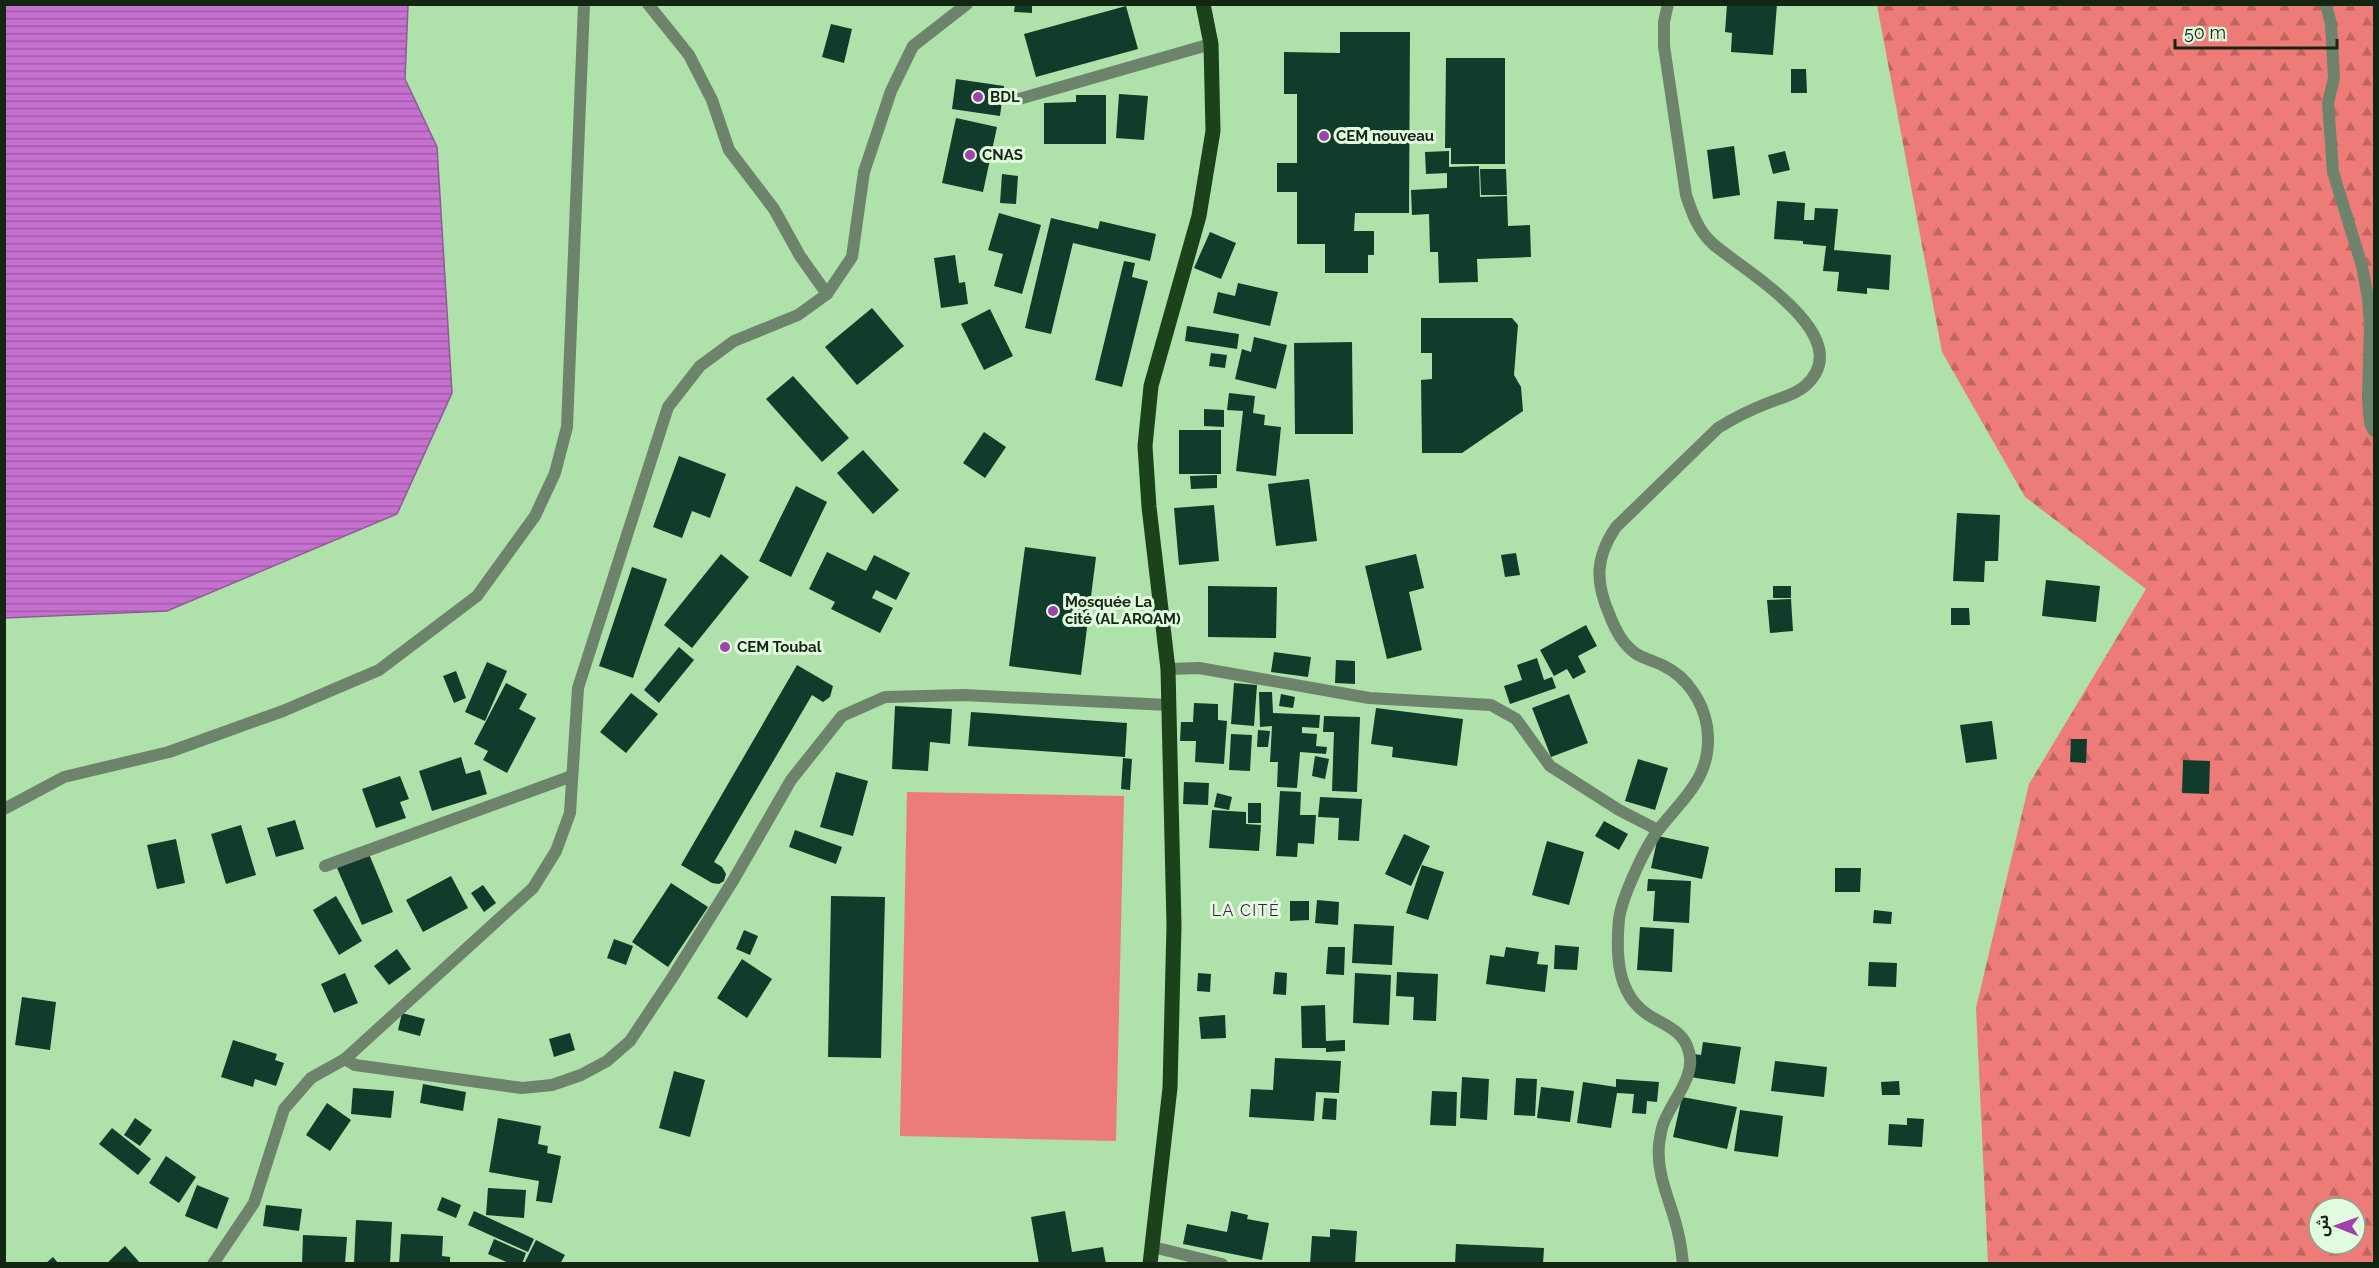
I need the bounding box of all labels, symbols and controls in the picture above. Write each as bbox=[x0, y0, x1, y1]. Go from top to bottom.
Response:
scale bar bbox=[2175, 12, 2337, 50]
text: 50 m bbox=[2184, 22, 2226, 43]
place label: BDL bbox=[990, 88, 1020, 106]
marker: BDL bbox=[971, 90, 985, 104]
place label: CEM nouveau bbox=[1336, 127, 1434, 145]
marker: CEM nouveau bbox=[1317, 129, 1331, 143]
place label: CNAS bbox=[982, 146, 1023, 164]
marker: CNAS bbox=[963, 148, 977, 162]
place label: Mosquée La cité (AL ARQAM) bbox=[1065, 593, 1181, 628]
marker: Mosquée La cité (AL ARQAM) bbox=[1046, 604, 1060, 618]
place label: CEM Toubal bbox=[737, 638, 822, 656]
marker: CEM Toubal bbox=[718, 640, 732, 654]
district label: LA CITÉ bbox=[1212, 900, 1280, 920]
north arrow bbox=[2307, 1196, 2367, 1256]
text: ش bbox=[2313, 1215, 2332, 1237]

